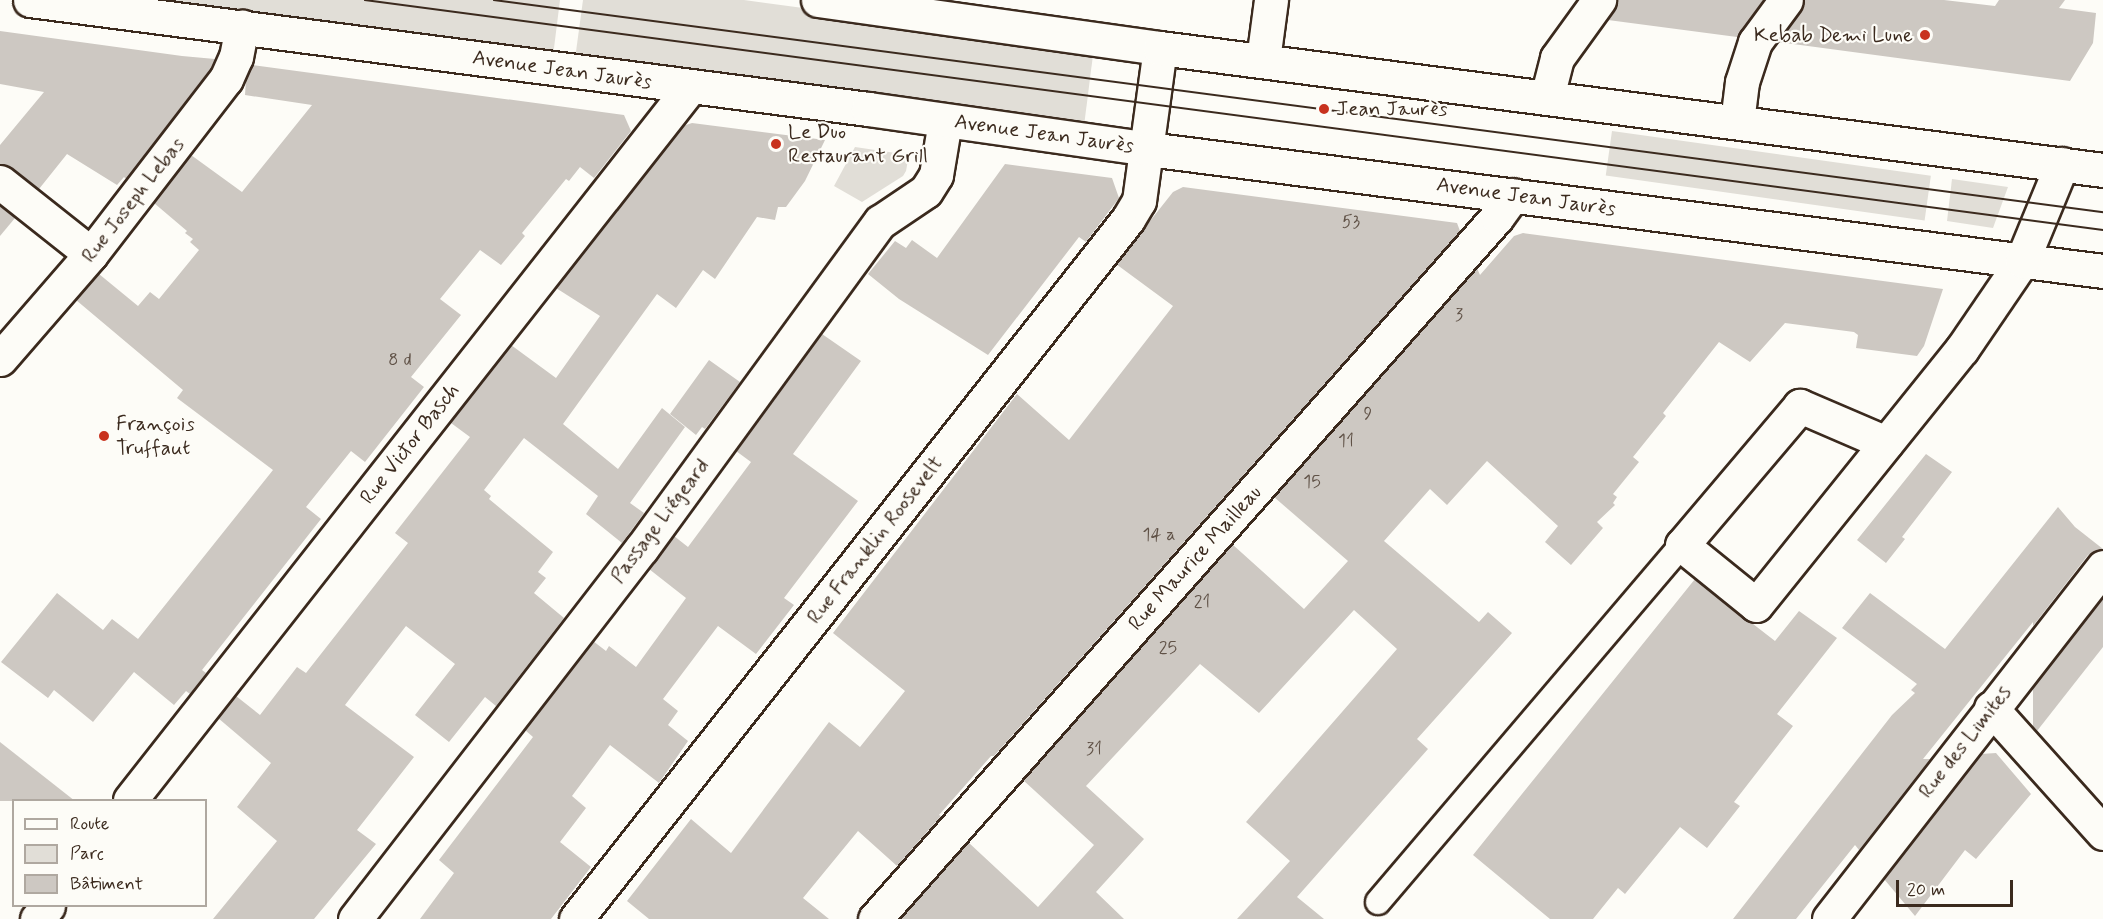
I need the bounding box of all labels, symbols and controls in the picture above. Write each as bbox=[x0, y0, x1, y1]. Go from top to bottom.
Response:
place label: Kebab Demi Lune bbox=[1750, 22, 1913, 48]
marker: Kebab Demi Lune bbox=[1918, 28, 1932, 42]
street label: Avenue Jean Jaurès bbox=[471, 45, 653, 95]
place label: Jean Jaurès bbox=[1336, 96, 1444, 122]
marker: Jean Jaurès bbox=[1317, 102, 1331, 116]
street label: Avenue Jean Jaurès bbox=[953, 109, 1135, 159]
place label: Le Duo Restaurant Grill bbox=[788, 119, 928, 169]
street label: Rue Joseph Lebas bbox=[76, 131, 190, 269]
marker: Le Duo Restaurant Grill bbox=[769, 137, 783, 151]
street label: Avenue Jean Jaurès bbox=[1435, 172, 1617, 222]
house number: 53 bbox=[1342, 211, 1360, 233]
house number: 3 bbox=[1455, 304, 1463, 326]
house number: 8 d bbox=[388, 349, 412, 371]
street label: Rue Victor Basch bbox=[354, 378, 466, 510]
house number: 9 bbox=[1364, 403, 1372, 425]
place label: François Truffaut bbox=[116, 411, 195, 461]
marker: François Truffaut bbox=[97, 429, 111, 443]
house number: 11 bbox=[1338, 430, 1354, 452]
street label: Rue Franklin Roosevelt bbox=[802, 452, 948, 628]
street label: Passage Liégeard bbox=[604, 453, 716, 589]
house number: 15 bbox=[1303, 471, 1321, 493]
street label: Rue Maurice Mailleau bbox=[1124, 481, 1266, 635]
house number: 14 a bbox=[1142, 524, 1176, 546]
house number: 21 bbox=[1194, 591, 1210, 613]
house number: 25 bbox=[1159, 637, 1177, 659]
street label: Rue des Limites bbox=[1911, 678, 2019, 806]
house number: 31 bbox=[1086, 738, 1102, 760]
legend bbox=[12, 799, 207, 907]
text: Route bbox=[70, 812, 109, 836]
text: Parc bbox=[70, 842, 104, 866]
scale bar bbox=[1899, 868, 2016, 906]
text: Bâtiment bbox=[70, 872, 143, 896]
text: 20 m bbox=[1907, 878, 1945, 902]

